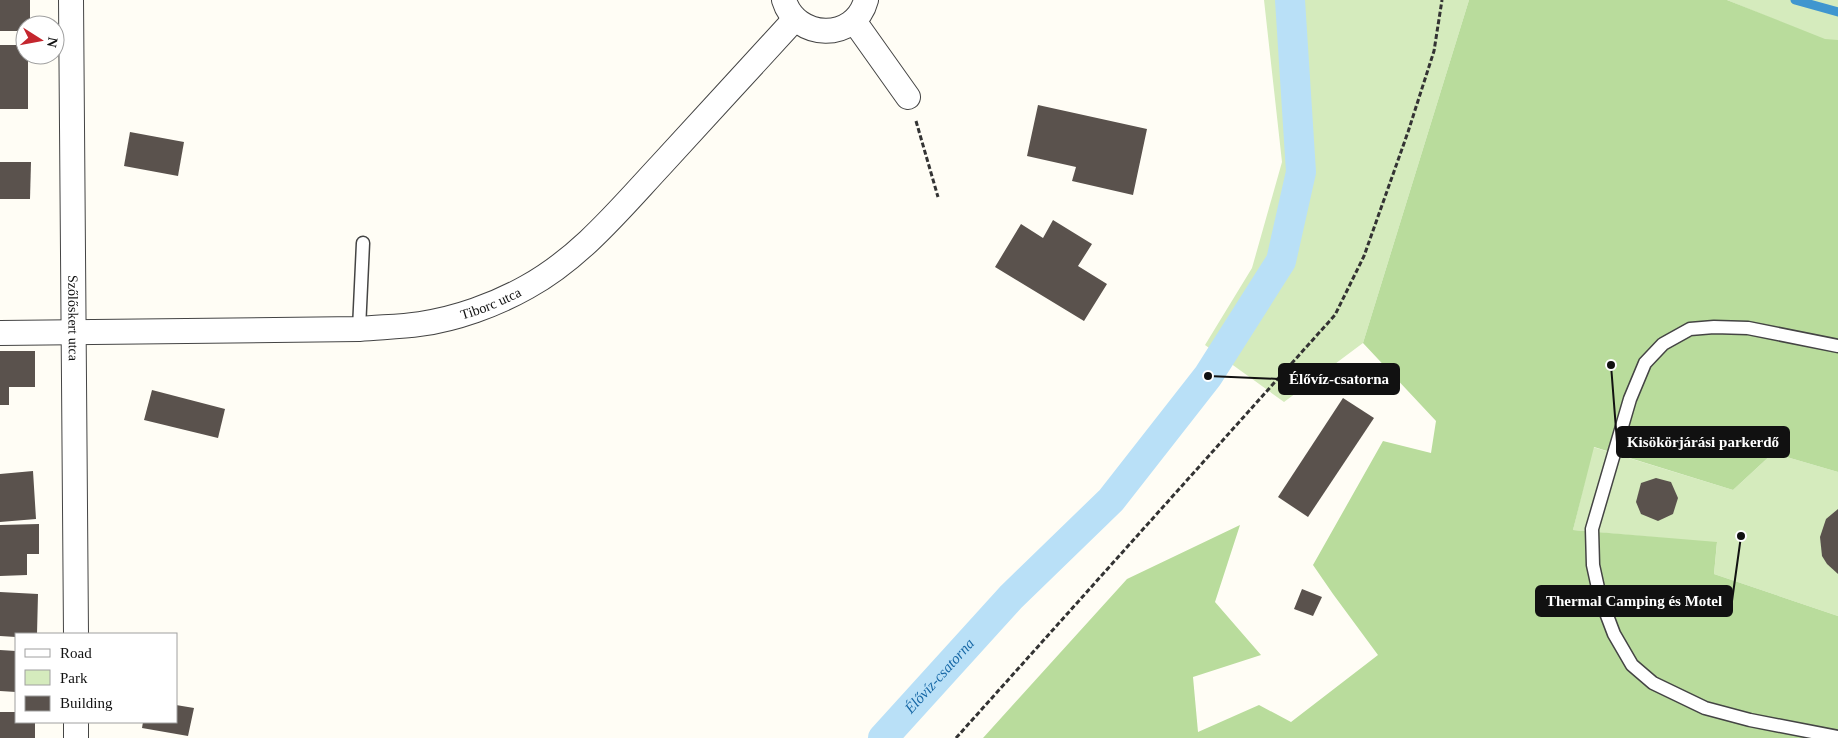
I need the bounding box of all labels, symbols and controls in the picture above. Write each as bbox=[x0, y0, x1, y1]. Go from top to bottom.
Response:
north arrow bbox=[15, 15, 65, 65]
text: N bbox=[44, 36, 61, 49]
street label: Szőlőskert utca bbox=[65, 275, 81, 362]
street label: Tiborc utca bbox=[459, 284, 524, 323]
callout: Élővíz-csatorna bbox=[1279, 364, 1399, 394]
text: Élővíz-csatorna bbox=[1289, 371, 1389, 387]
callout: Kisökörjárási parkerdő bbox=[1617, 427, 1789, 457]
text: Kisökörjárási parkerdő bbox=[1627, 434, 1780, 450]
callout: Thermal Camping és Motel bbox=[1536, 586, 1732, 616]
text: Thermal Camping és Motel bbox=[1546, 593, 1722, 609]
legend bbox=[15, 633, 178, 723]
water label: Élővíz-csatorna bbox=[901, 635, 977, 717]
text: Road bbox=[60, 645, 92, 661]
text: Park bbox=[60, 670, 88, 686]
text: Building bbox=[60, 695, 113, 711]

